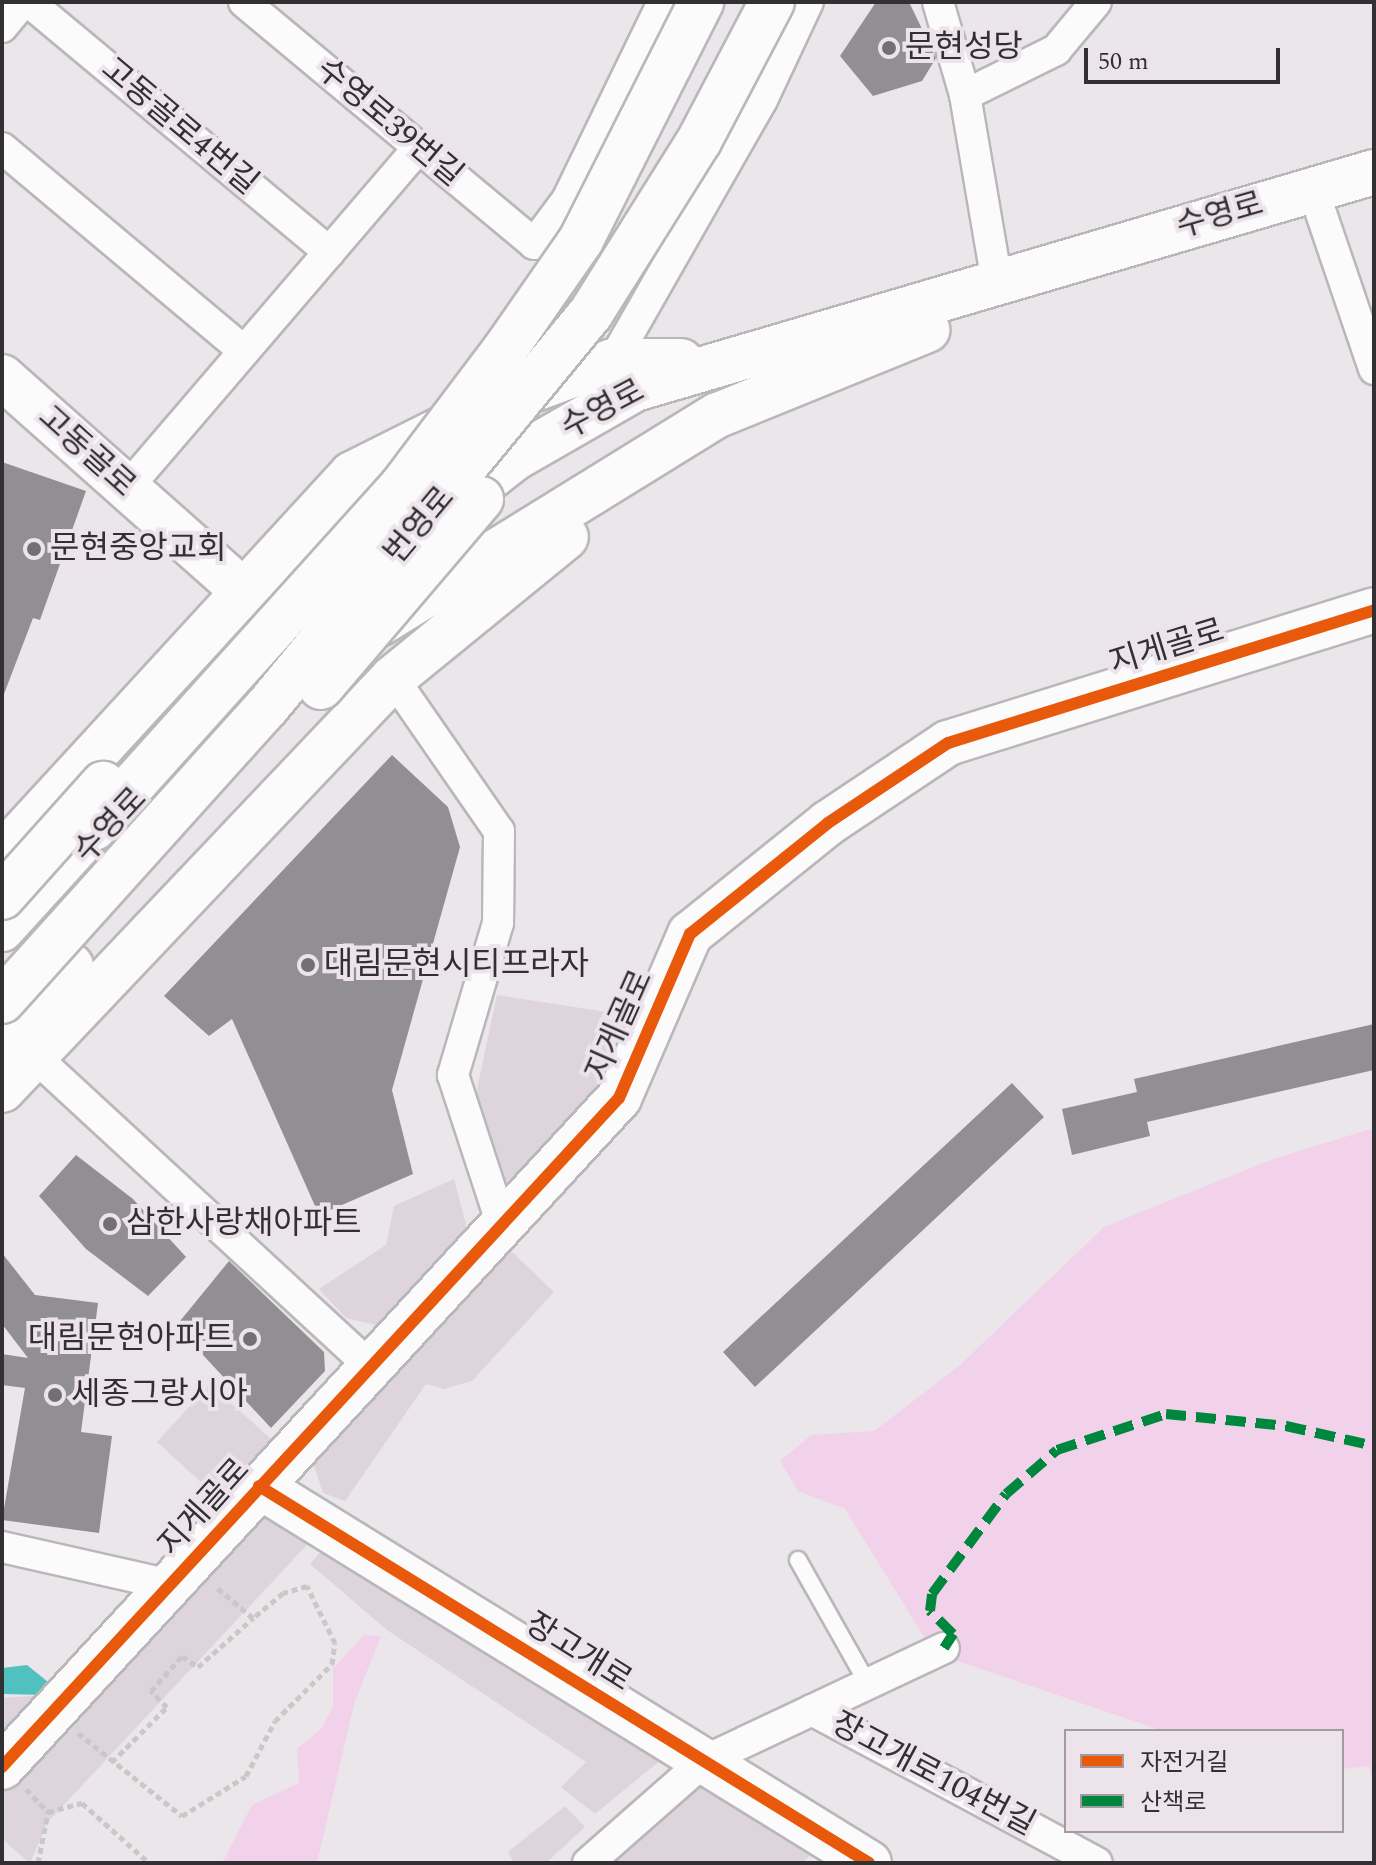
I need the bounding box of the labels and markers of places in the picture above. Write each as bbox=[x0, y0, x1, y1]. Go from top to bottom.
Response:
place label: 문현성당 bbox=[905, 29, 1023, 67]
marker: 문현성당 bbox=[880, 39, 898, 57]
place label: 문현중앙교회 bbox=[50, 530, 227, 568]
marker: 문현중앙교회 bbox=[25, 540, 43, 558]
place label: 대림문현시티프라자 bbox=[324, 946, 589, 984]
marker: 대림문현시티프라자 bbox=[299, 956, 317, 974]
place label: 삼한사랑채아파트 bbox=[126, 1205, 362, 1243]
marker: 삼한사랑채아파트 bbox=[101, 1215, 119, 1233]
place label: 대림문현아파트 bbox=[28, 1320, 234, 1358]
marker: 대림문현아파트 bbox=[241, 1330, 259, 1348]
place label: 세종그랑시아 bbox=[71, 1376, 248, 1414]
marker: 세종그랑시아 bbox=[46, 1386, 64, 1404]

